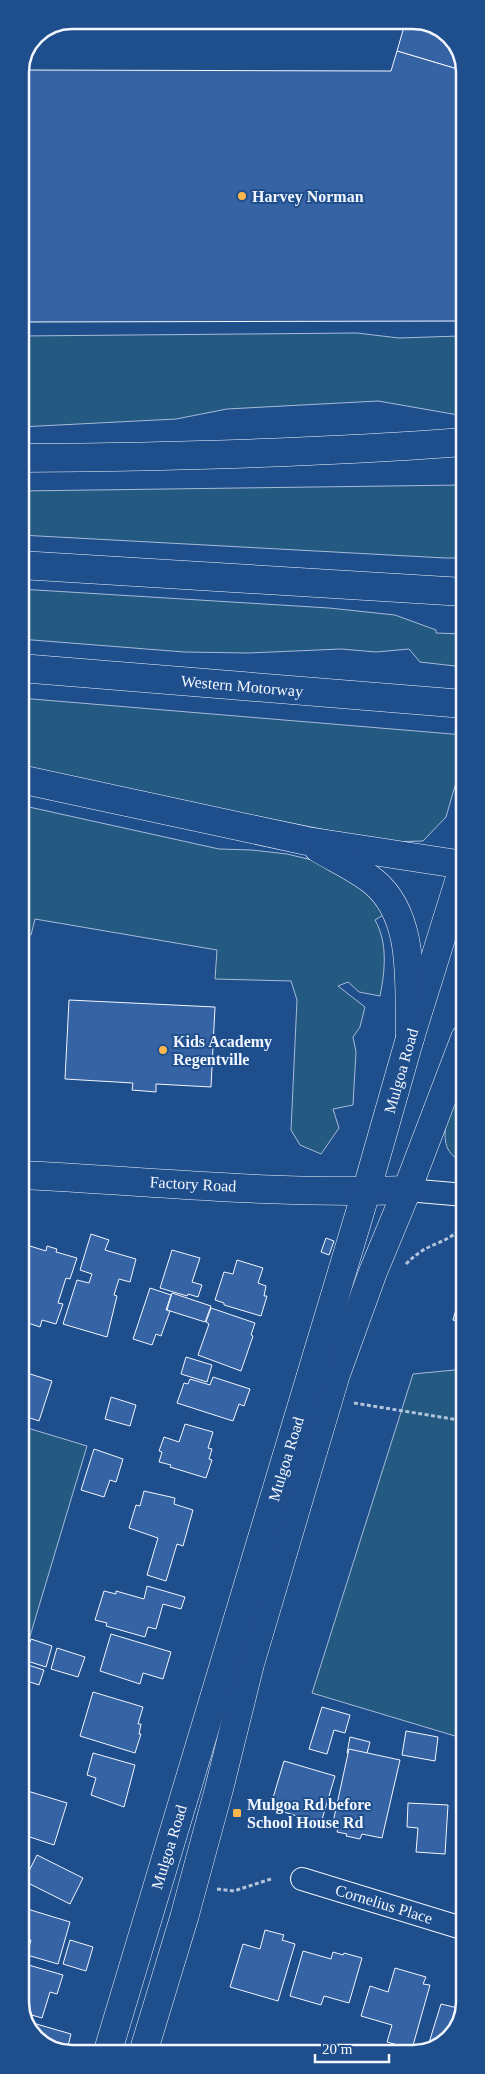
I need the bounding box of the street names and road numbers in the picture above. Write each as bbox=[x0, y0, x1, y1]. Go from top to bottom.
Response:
street label: Western Motorway bbox=[180, 672, 304, 701]
street label: Mulgoa Road bbox=[381, 1027, 422, 1116]
street label: Factory Road bbox=[149, 1173, 237, 1196]
street label: Mulgoa Road bbox=[265, 1415, 308, 1504]
street label: Mulgoa Road bbox=[148, 1803, 191, 1892]
street label: Cornelius Place bbox=[333, 1881, 435, 1927]

